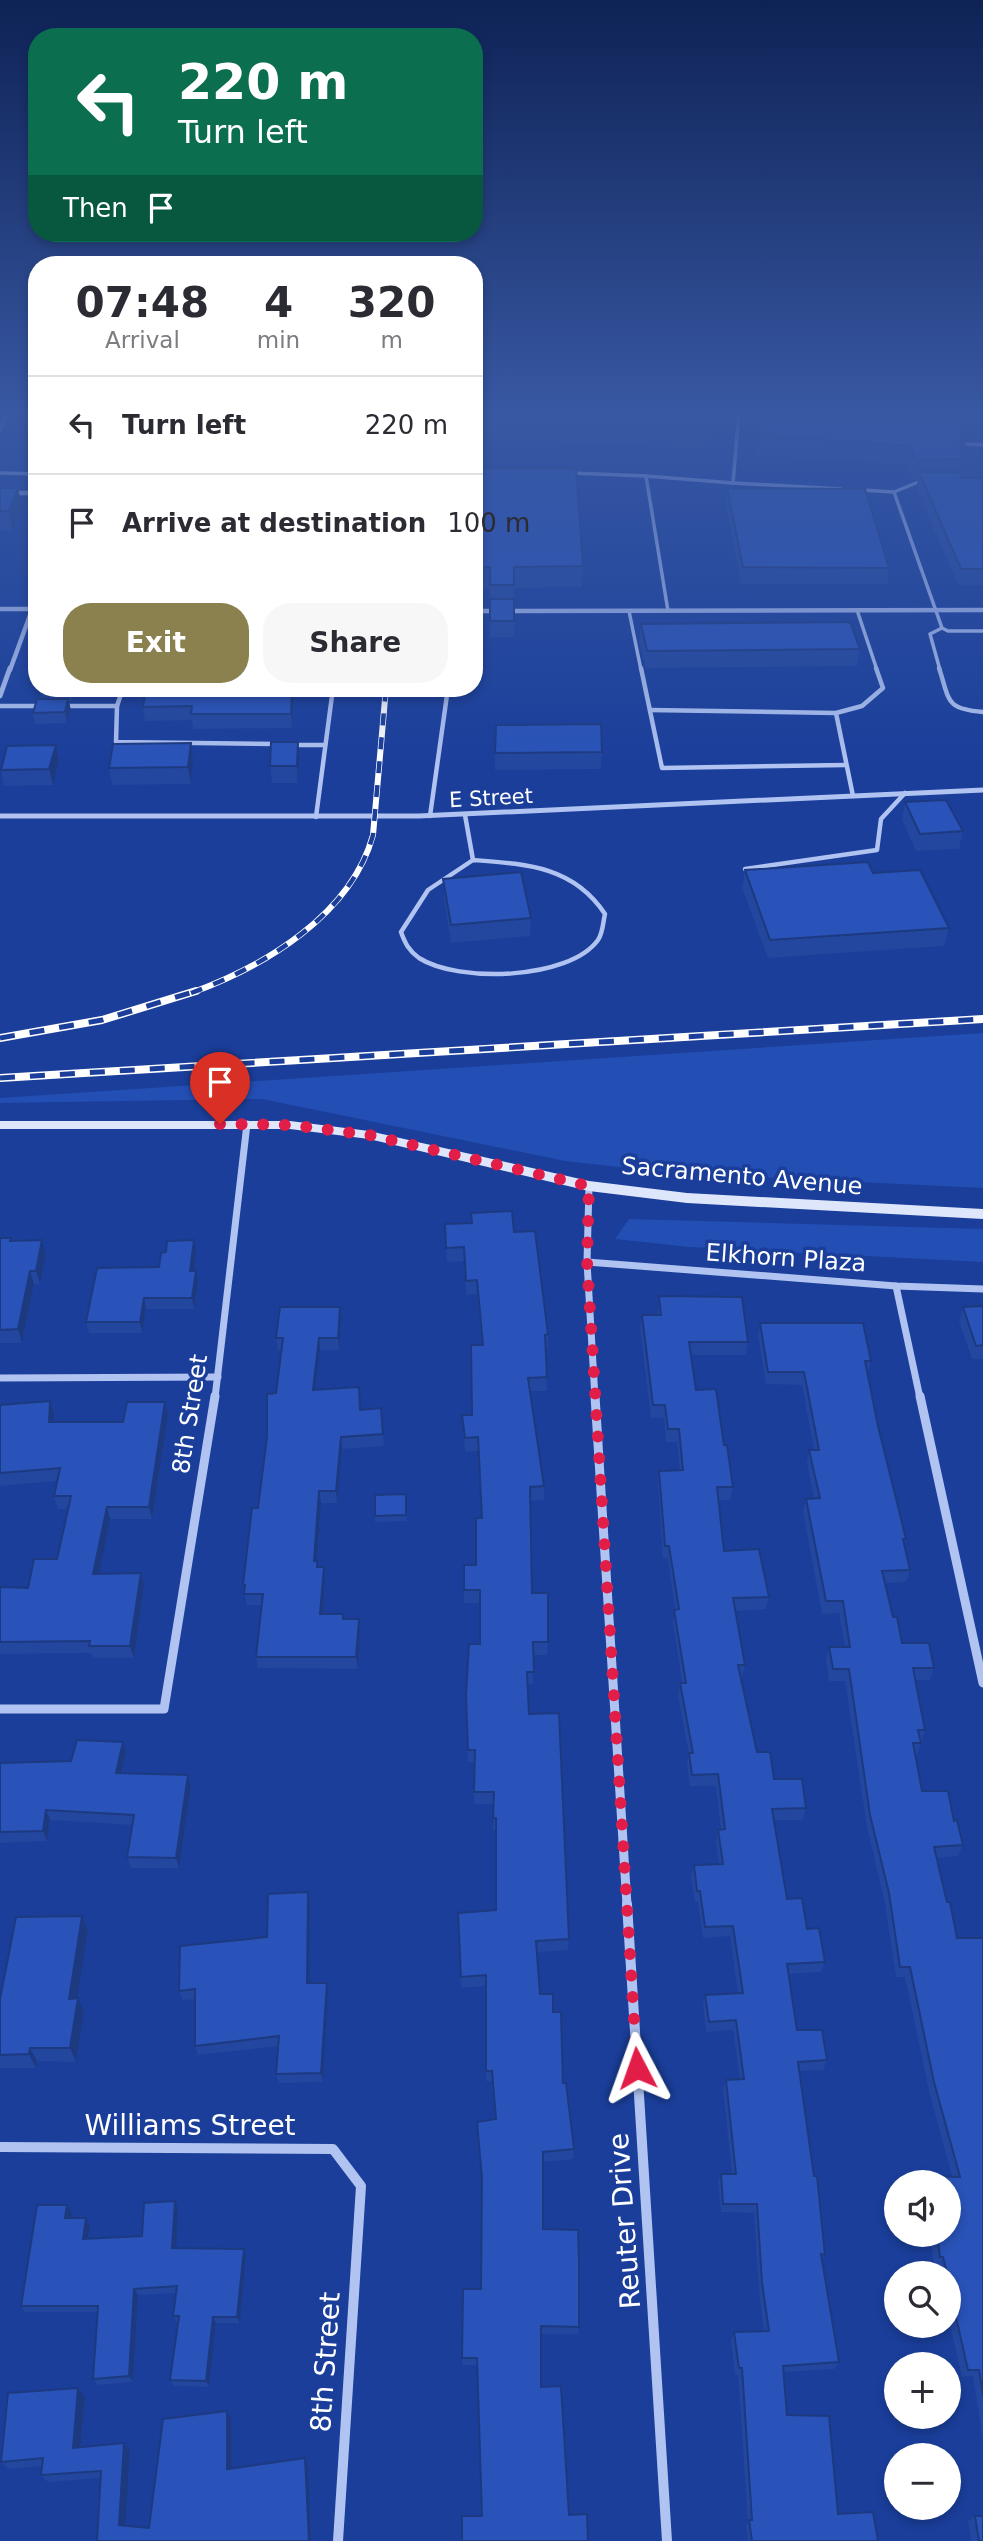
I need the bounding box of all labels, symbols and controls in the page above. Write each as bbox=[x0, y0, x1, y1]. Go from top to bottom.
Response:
text: 220 m bbox=[178, 54, 348, 111]
icon: left bbox=[63, 56, 154, 147]
text: Turn left bbox=[178, 113, 308, 151]
icon: arrive bbox=[142, 189, 180, 227]
text: Then bbox=[63, 193, 128, 223]
text: 07:48 bbox=[76, 278, 209, 327]
text: 4 bbox=[264, 278, 293, 327]
text: 320 bbox=[348, 278, 435, 327]
text: Arrival bbox=[105, 327, 180, 353]
text: min bbox=[257, 327, 300, 353]
text: m bbox=[380, 327, 403, 353]
icon: left bbox=[63, 406, 101, 444]
text: Turn left bbox=[122, 410, 246, 440]
text: 220 m bbox=[365, 410, 448, 440]
icon: arrive bbox=[63, 504, 101, 542]
text: Arrive at destination bbox=[122, 508, 426, 538]
text: 100 m bbox=[447, 508, 530, 538]
button: Exit bbox=[63, 603, 249, 683]
button: Share bbox=[263, 603, 448, 683]
street label: E Street bbox=[449, 784, 533, 812]
pin bbox=[190, 1052, 250, 1124]
icon: arrive bbox=[201, 1063, 239, 1101]
street label: Sacramento Avenue bbox=[620, 1152, 864, 1200]
street label: Elkhorn Plaza bbox=[705, 1238, 867, 1278]
street label: 8th Street bbox=[167, 1352, 213, 1476]
position arrow bbox=[600, 2031, 674, 2105]
street label: Williams Street bbox=[84, 2109, 296, 2142]
street label: Reuter Drive bbox=[602, 2132, 647, 2310]
map controls bbox=[884, 2170, 961, 2520]
button: sound bbox=[884, 2170, 961, 2247]
button: search bbox=[884, 2261, 961, 2338]
street label: 8th Street bbox=[304, 2291, 347, 2433]
button: + bbox=[884, 2352, 961, 2429]
button: − bbox=[884, 2443, 961, 2520]

